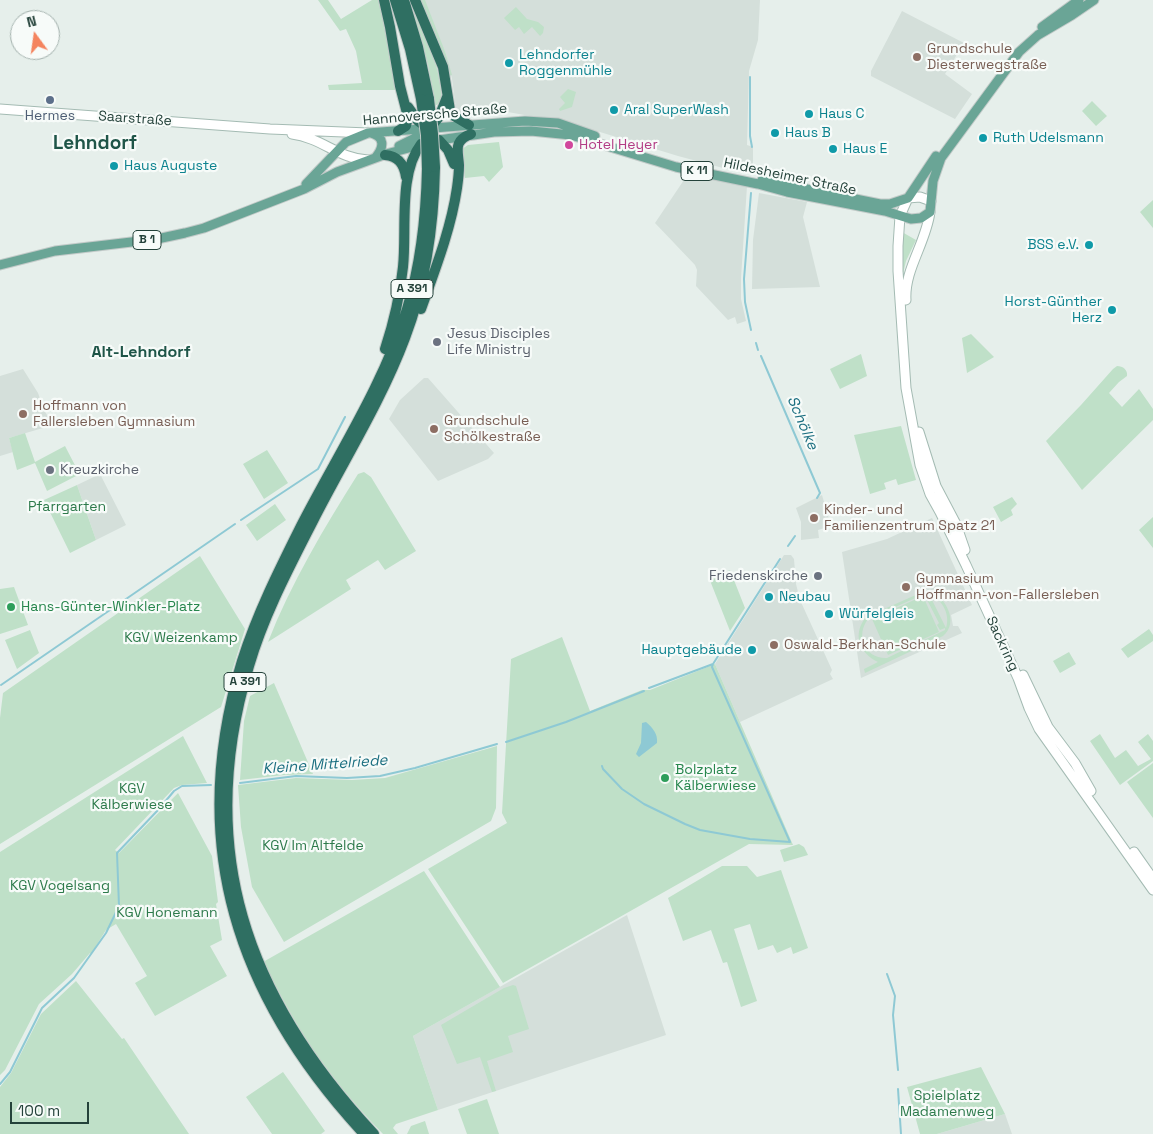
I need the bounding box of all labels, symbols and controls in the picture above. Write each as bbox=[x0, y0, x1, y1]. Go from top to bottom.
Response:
north arrow bbox=[10, 10, 60, 60]
text: N bbox=[25, 12, 38, 31]
place label: Grundschule Diesterwegstraße bbox=[927, 41, 1047, 74]
place label: Lehndorfer Roggenmühle bbox=[519, 47, 612, 80]
marker: Grundschule Diesterwegstraße bbox=[911, 51, 923, 63]
marker: Lehndorfer Roggenmühle bbox=[503, 57, 515, 69]
marker: Hermes bbox=[44, 94, 56, 106]
street label: Hannoversche Straße bbox=[362, 100, 508, 130]
place label: Aral SuperWash bbox=[624, 102, 729, 118]
marker: Aral SuperWash bbox=[608, 104, 620, 116]
place label: Haus C bbox=[819, 106, 865, 122]
place label: Hermes bbox=[25, 108, 75, 124]
street label: Saarstraße bbox=[98, 108, 172, 130]
marker: Haus C bbox=[803, 108, 815, 120]
place label: Haus B bbox=[785, 125, 831, 141]
marker: Haus B bbox=[769, 127, 781, 139]
place label: Ruth Udelsmann bbox=[993, 130, 1104, 146]
marker: Ruth Udelsmann bbox=[977, 132, 989, 144]
district label: Lehndorf bbox=[53, 133, 137, 155]
place label: Hotel Heyer bbox=[579, 137, 658, 153]
marker: Hotel Heyer bbox=[563, 139, 575, 151]
place label: Haus E bbox=[843, 141, 887, 157]
marker: Haus E bbox=[827, 143, 839, 155]
street label: Hildesheimer Straße bbox=[722, 155, 858, 199]
place label: Haus Auguste bbox=[124, 158, 217, 174]
marker: Haus Auguste bbox=[108, 160, 120, 172]
road number: K 11 bbox=[681, 162, 713, 180]
road number: B 1 bbox=[133, 230, 161, 250]
place label: BSS e.V. bbox=[1027, 237, 1079, 253]
marker: BSS e.V. bbox=[1083, 239, 1095, 251]
road number: A 391 bbox=[391, 280, 433, 298]
place label: Horst-Günther Herz bbox=[1004, 294, 1102, 326]
marker: Horst-Günther Herz bbox=[1106, 304, 1118, 316]
place label: Jesus Disciples Life Ministry bbox=[447, 326, 550, 358]
marker: Jesus Disciples Life Ministry bbox=[431, 336, 443, 348]
district label: Alt-Lehndorf bbox=[91, 343, 191, 363]
water label: Schölke bbox=[783, 393, 821, 453]
place label: Hoffmann von Fallersleben Gymnasium bbox=[33, 398, 195, 431]
marker: Hoffmann von Fallersleben Gymnasium bbox=[17, 408, 29, 420]
place label: Grundschule Schölkestraße bbox=[444, 413, 541, 446]
marker: Grundschule Schölkestraße bbox=[428, 423, 440, 435]
place label: Kreuzkirche bbox=[60, 462, 139, 478]
marker: Kreuzkirche bbox=[44, 464, 56, 476]
park label: Pfarrgarten bbox=[28, 499, 106, 515]
place label: Kinder- und Familienzentrum Spatz 21 bbox=[824, 502, 995, 534]
marker: Kinder- und Familienzentrum Spatz 21 bbox=[808, 512, 820, 524]
place label: Friedenskirche bbox=[709, 568, 808, 584]
marker: Friedenskirche bbox=[812, 570, 824, 582]
place label: Gymnasium Hoffmann-von-Fallersleben bbox=[916, 571, 1099, 604]
marker: Gymnasium Hoffmann-von-Fallersleben bbox=[900, 581, 912, 593]
place label: Neubau bbox=[779, 589, 831, 605]
marker: Neubau bbox=[763, 591, 775, 603]
place label: Hans-Günter-Winkler-Platz bbox=[21, 599, 200, 615]
marker: Hans-Günter-Winkler-Platz bbox=[5, 601, 17, 613]
place label: Würfelgleis bbox=[839, 606, 914, 622]
marker: Würfelgleis bbox=[823, 608, 835, 620]
street label: Sackring bbox=[982, 614, 1022, 674]
park label: KGV Weizenkamp bbox=[124, 630, 238, 646]
place label: Oswald-Berkhan-Schule bbox=[784, 637, 946, 653]
marker: Oswald-Berkhan-Schule bbox=[768, 639, 780, 651]
place label: Hauptgebäude bbox=[641, 642, 742, 658]
marker: Hauptgebäude bbox=[746, 644, 758, 656]
road number: A 391 bbox=[224, 672, 266, 692]
water label: Kleine Mittelriede bbox=[262, 752, 388, 778]
place label: Bolzplatz Kälberwiese bbox=[675, 762, 756, 794]
marker: Bolzplatz Kälberwiese bbox=[659, 772, 671, 784]
park label: KGV Kälberwiese bbox=[91, 781, 173, 814]
park label: KGV Im Altfelde bbox=[262, 838, 364, 854]
park label: KGV Vogelsang bbox=[10, 878, 110, 894]
park label: KGV Honemann bbox=[116, 905, 218, 921]
park label: Spielplatz Madamenweg bbox=[900, 1088, 994, 1120]
scale bar bbox=[12, 1092, 91, 1124]
text: 100 m bbox=[18, 1101, 60, 1120]

